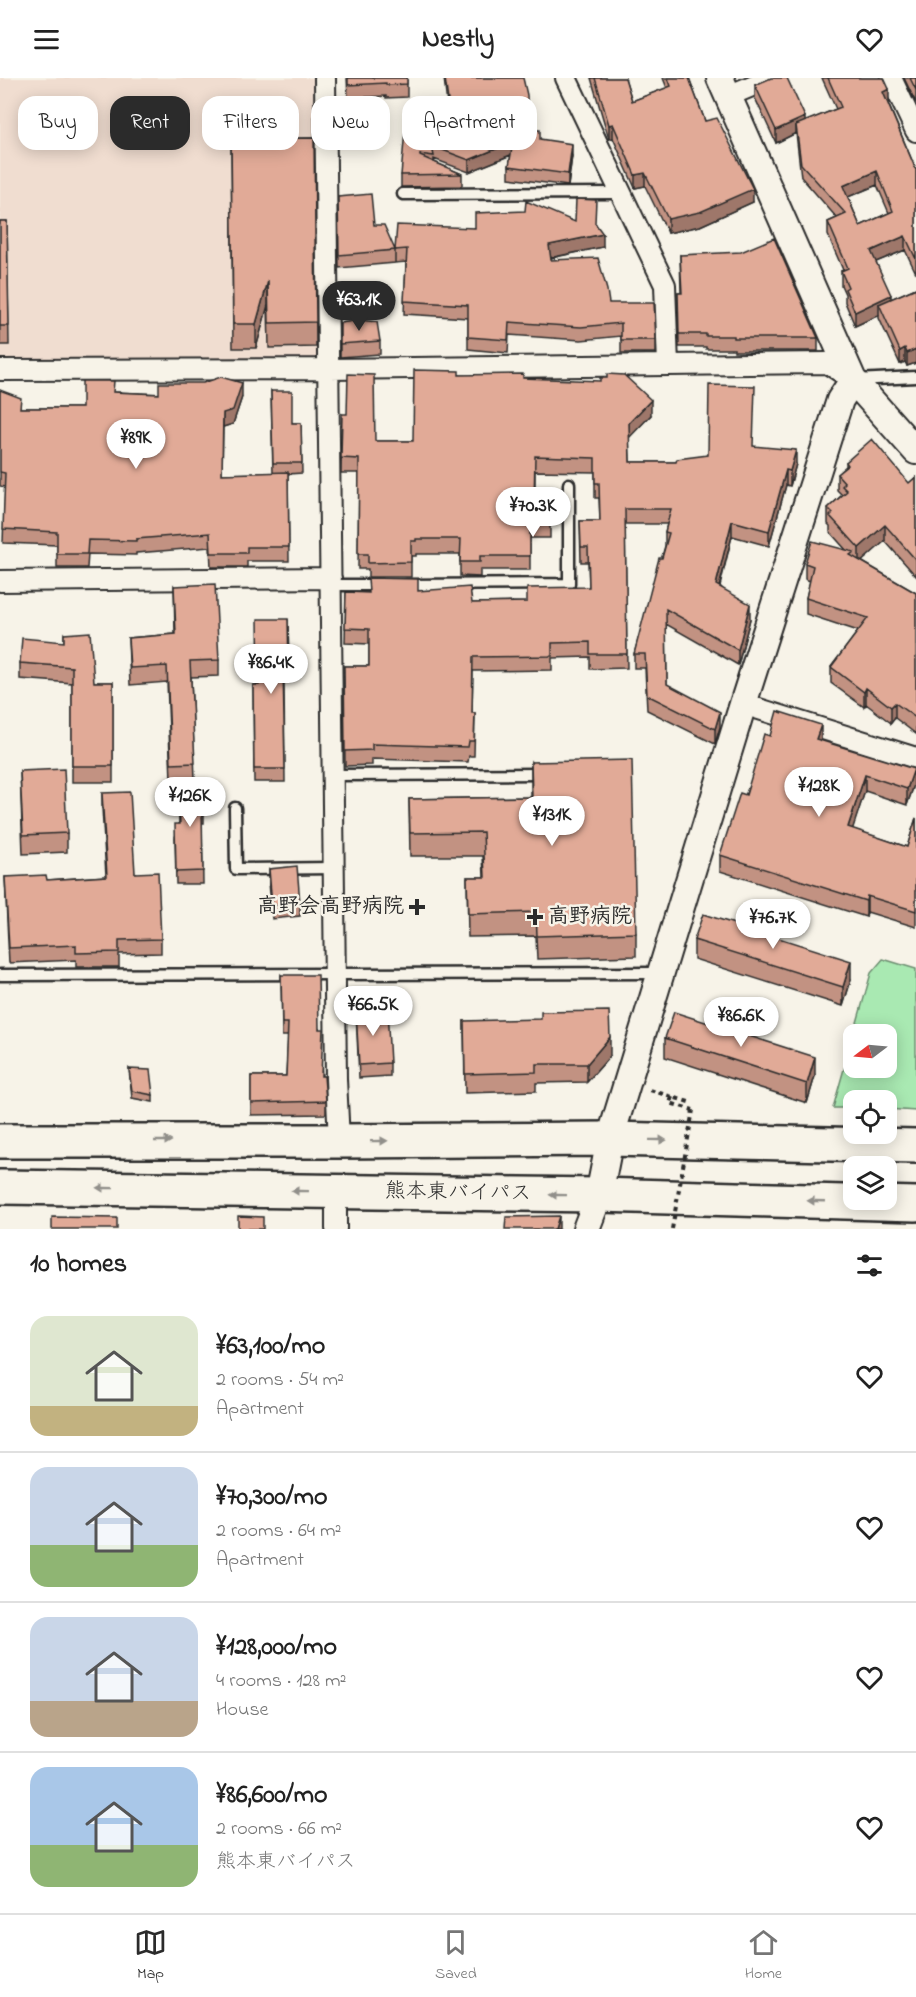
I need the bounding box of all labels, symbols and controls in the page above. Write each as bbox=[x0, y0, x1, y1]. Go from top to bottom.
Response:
text: Nestly bbox=[422, 20, 494, 59]
icon: menu bbox=[30, 23, 63, 56]
icon: heart bbox=[853, 23, 886, 56]
chip: Buy bbox=[18, 96, 98, 150]
chip: Rent bbox=[110, 96, 190, 150]
chip: Filters bbox=[202, 96, 299, 150]
chip: New bbox=[311, 96, 390, 150]
chip: Apartment bbox=[402, 96, 537, 150]
pin: ¥63.1K bbox=[310, 281, 408, 332]
text: ¥63.1K bbox=[337, 286, 382, 315]
pin: ¥89K bbox=[100, 419, 172, 470]
text: ¥89K bbox=[120, 424, 152, 453]
pin: ¥70.3K bbox=[484, 487, 582, 538]
text: ¥70.3K bbox=[510, 492, 556, 521]
pin: ¥86.4K bbox=[222, 644, 320, 695]
text: ¥86.4K bbox=[248, 649, 294, 678]
pin: ¥128K bbox=[777, 767, 861, 818]
text: ¥128K bbox=[798, 772, 840, 801]
pin: ¥126K bbox=[148, 777, 232, 828]
text: ¥126K bbox=[169, 782, 211, 811]
pin: ¥131K bbox=[510, 796, 594, 847]
text: ¥131K bbox=[533, 801, 571, 830]
place label: 高野会高野病院 bbox=[257, 892, 404, 922]
marker: 高野会高野病院 bbox=[408, 898, 426, 916]
pin: ¥76.7K bbox=[724, 899, 822, 950]
place label: 高野病院 bbox=[548, 902, 632, 932]
text: ¥76.7K bbox=[750, 904, 796, 933]
marker: 高野病院 bbox=[526, 908, 544, 926]
pin: ¥66.5K bbox=[324, 986, 422, 1037]
text: ¥66.5K bbox=[348, 991, 398, 1020]
pin: ¥86.6K bbox=[692, 997, 790, 1048]
text: ¥86.6K bbox=[718, 1002, 764, 1031]
north arrow bbox=[843, 1024, 897, 1078]
map controls bbox=[843, 1024, 897, 1210]
button: locate bbox=[843, 1090, 897, 1144]
one-way arrow bbox=[649, 1135, 668, 1145]
one-way arrow bbox=[154, 1136, 173, 1146]
one-way arrow bbox=[370, 1136, 389, 1146]
button: layers bbox=[843, 1156, 897, 1210]
street label: 熊本東バイパス bbox=[384, 1177, 532, 1209]
one-way arrow bbox=[95, 1183, 114, 1193]
one-way arrow bbox=[290, 1186, 309, 1196]
one-way arrow bbox=[548, 1190, 567, 1199]
one-way arrow bbox=[806, 1196, 825, 1206]
text: 10 homes bbox=[30, 1246, 127, 1284]
icon: filters bbox=[853, 1249, 886, 1282]
text: ¥63,100/mo bbox=[216, 1328, 325, 1366]
icon: home bbox=[78, 1340, 150, 1412]
icon: heart bbox=[853, 1360, 886, 1393]
text: 2 rooms · 54 m² bbox=[216, 1366, 344, 1395]
text: Apartment bbox=[216, 1395, 304, 1424]
text: ¥70,300/mo bbox=[216, 1479, 328, 1517]
icon: home bbox=[78, 1491, 150, 1563]
icon: heart bbox=[853, 1511, 886, 1544]
text: 2 rooms · 64 m² bbox=[216, 1517, 341, 1546]
text: Apartment bbox=[216, 1546, 304, 1575]
text: ¥128,000/mo bbox=[216, 1629, 337, 1667]
icon: home bbox=[78, 1641, 150, 1713]
icon: heart bbox=[853, 1661, 886, 1694]
text: 4 rooms · 128 m² bbox=[216, 1667, 346, 1696]
text: House bbox=[216, 1696, 269, 1725]
text: ¥86,600/mo bbox=[216, 1777, 327, 1815]
icon: home bbox=[78, 1791, 150, 1863]
icon: heart bbox=[853, 1811, 886, 1844]
text: 2 rooms · 66 m² bbox=[216, 1815, 342, 1844]
text: 熊本東バイパス bbox=[216, 1848, 356, 1877]
tab: Map bbox=[134, 1926, 167, 1986]
tab: Saved bbox=[435, 1926, 477, 1986]
tab: Home bbox=[745, 1926, 782, 1986]

